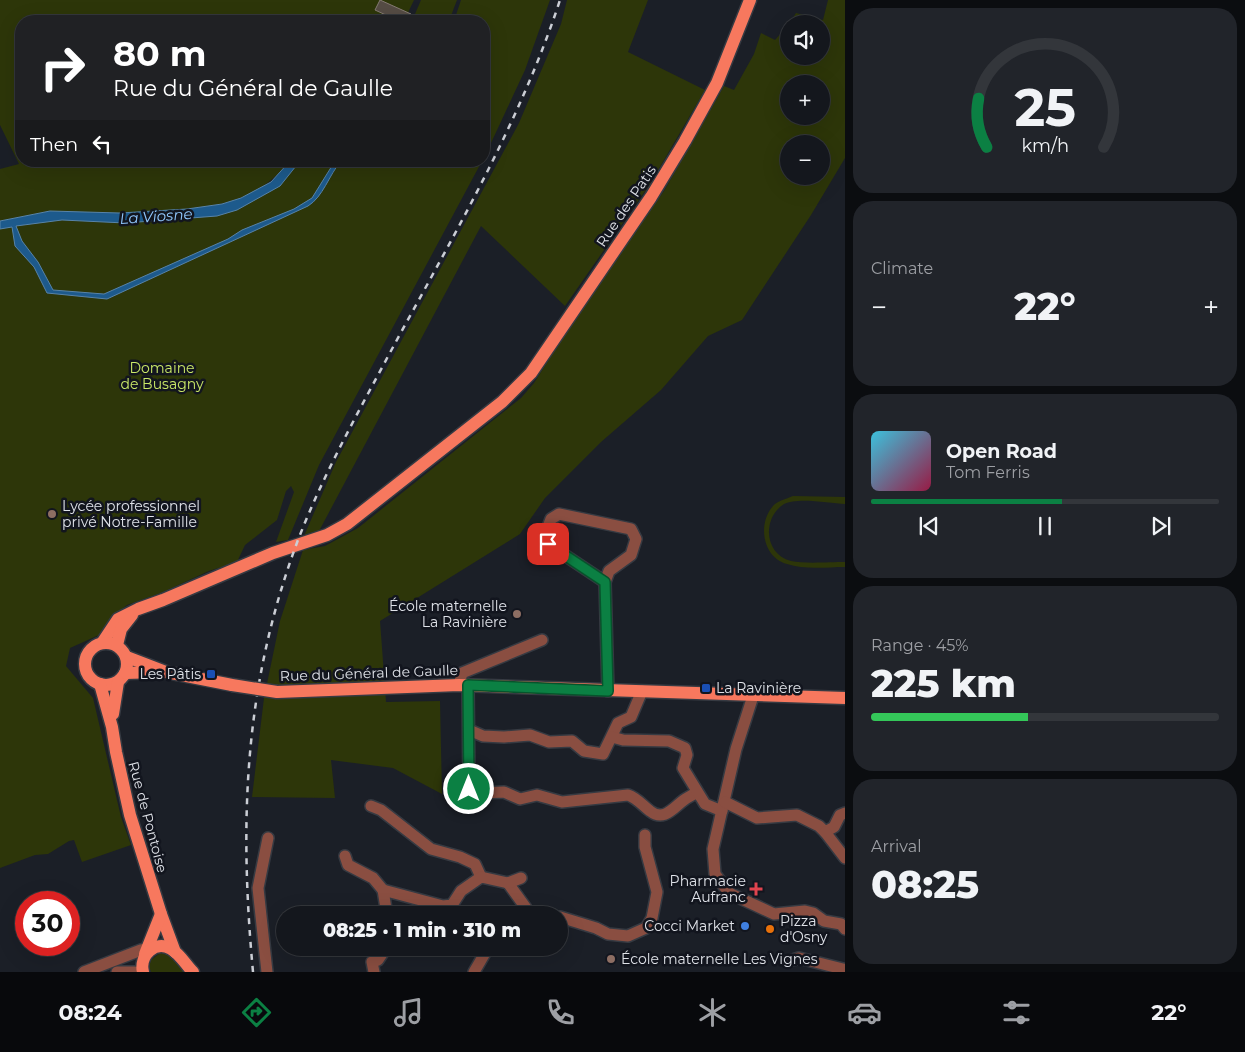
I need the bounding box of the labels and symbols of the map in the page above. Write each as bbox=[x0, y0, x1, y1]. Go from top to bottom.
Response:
street label: Rue des Patis bbox=[592, 162, 660, 250]
water label: La Viosne bbox=[119, 204, 193, 228]
park label: Domaine de Busagny bbox=[120, 359, 204, 393]
place label: Lycée professionnel privé Notre-Famille bbox=[62, 497, 200, 531]
marker: Lycée professionnel privé Notre-Famille bbox=[46, 508, 58, 520]
pin bbox=[527, 523, 569, 565]
place label: École maternelle La Ravinière bbox=[389, 597, 507, 631]
marker: École maternelle La Ravinière bbox=[511, 608, 523, 620]
street label: Rue du Général de Gaulle bbox=[280, 661, 458, 685]
place label: Les Pâtis bbox=[140, 665, 201, 683]
marker: Les Pâtis bbox=[205, 668, 217, 680]
place label: La Ravinière bbox=[716, 679, 801, 697]
marker: La Ravinière bbox=[700, 682, 712, 694]
street label: Rue de Pontoise bbox=[124, 759, 172, 875]
position arrow bbox=[442, 762, 494, 814]
place label: Pharmacie Aufranc bbox=[670, 872, 746, 906]
marker: Pharmacie Aufranc bbox=[750, 883, 762, 895]
speed limit sign: 30 bbox=[15, 891, 80, 956]
place label: Pizza d'Osny bbox=[780, 912, 828, 946]
place label: Cocci Market bbox=[644, 917, 735, 935]
marker: Cocci Market bbox=[739, 920, 751, 932]
marker: Pizza d'Osny bbox=[764, 923, 776, 935]
place label: École maternelle Les Vignes bbox=[621, 950, 818, 968]
marker: École maternelle Les Vignes bbox=[605, 953, 617, 965]

